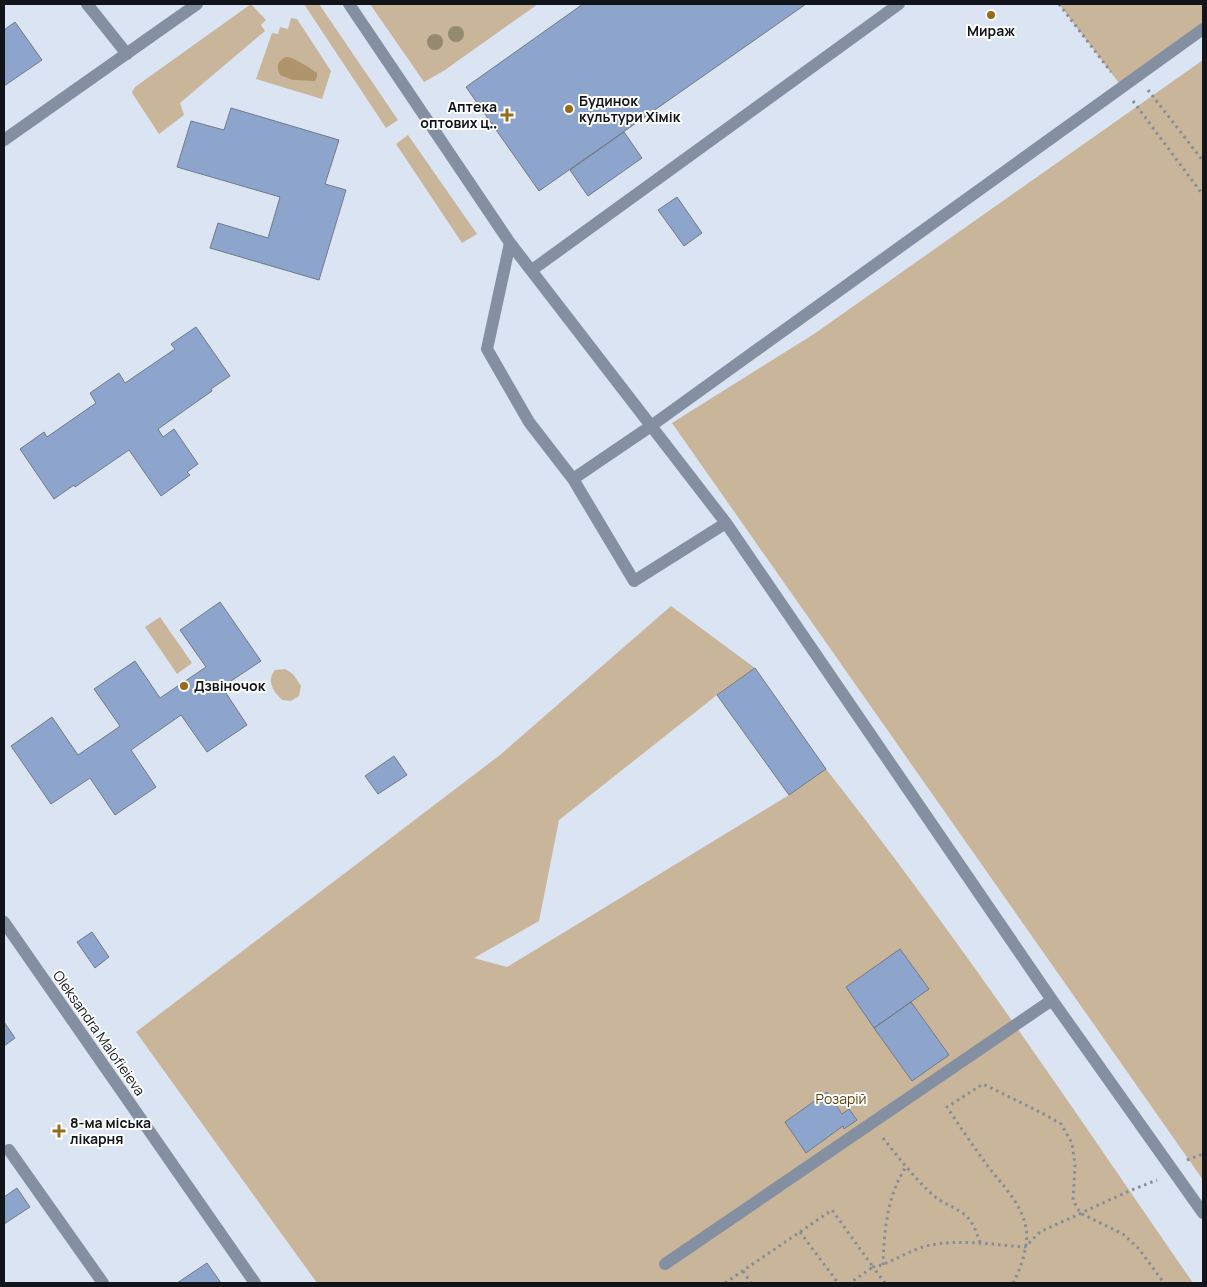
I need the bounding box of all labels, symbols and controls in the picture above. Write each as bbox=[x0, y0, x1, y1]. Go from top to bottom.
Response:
marker: Мираж bbox=[985, 9, 997, 21]
place label: Мираж bbox=[967, 21, 1015, 40]
place label: Будинок культури Хімік bbox=[579, 91, 681, 126]
place label: Аптека оптових ц‥ bbox=[420, 97, 497, 132]
marker: Будинок культури Хімік bbox=[563, 103, 575, 115]
marker: Аптека оптових ц‥ bbox=[501, 109, 513, 121]
place label: Дзвіночок bbox=[194, 676, 266, 695]
marker: Дзвіночок bbox=[178, 680, 190, 692]
street label: Oleksandra Malofieieva bbox=[49, 966, 150, 1099]
park label: Розарій bbox=[816, 1089, 867, 1108]
place label: 8-ма міська лікарня bbox=[70, 1113, 151, 1148]
marker: 8-ма міська лікарня bbox=[52, 1124, 66, 1138]

